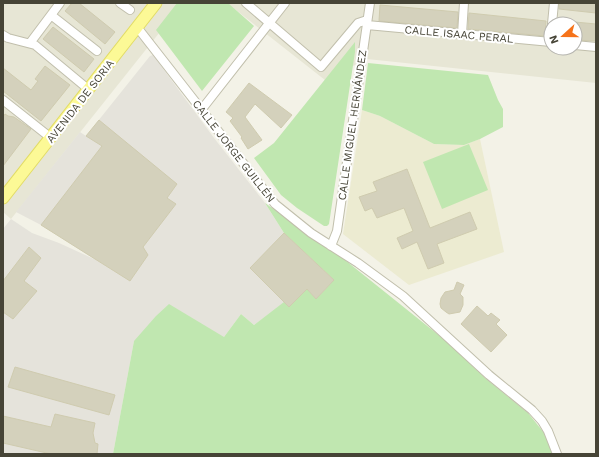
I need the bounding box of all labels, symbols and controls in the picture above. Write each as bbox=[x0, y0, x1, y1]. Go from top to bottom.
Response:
north arrow bbox=[543, 16, 583, 56]
street label: CALLE ISAAC PERAL bbox=[404, 23, 514, 46]
text: N bbox=[547, 33, 562, 46]
street label: CALLE MIGUEL HERNÁNDEZ bbox=[334, 49, 370, 201]
street label: AVENIDA DE SORIA bbox=[44, 57, 117, 146]
street label: CALLE JORGE GUILLÉN bbox=[190, 97, 278, 205]

